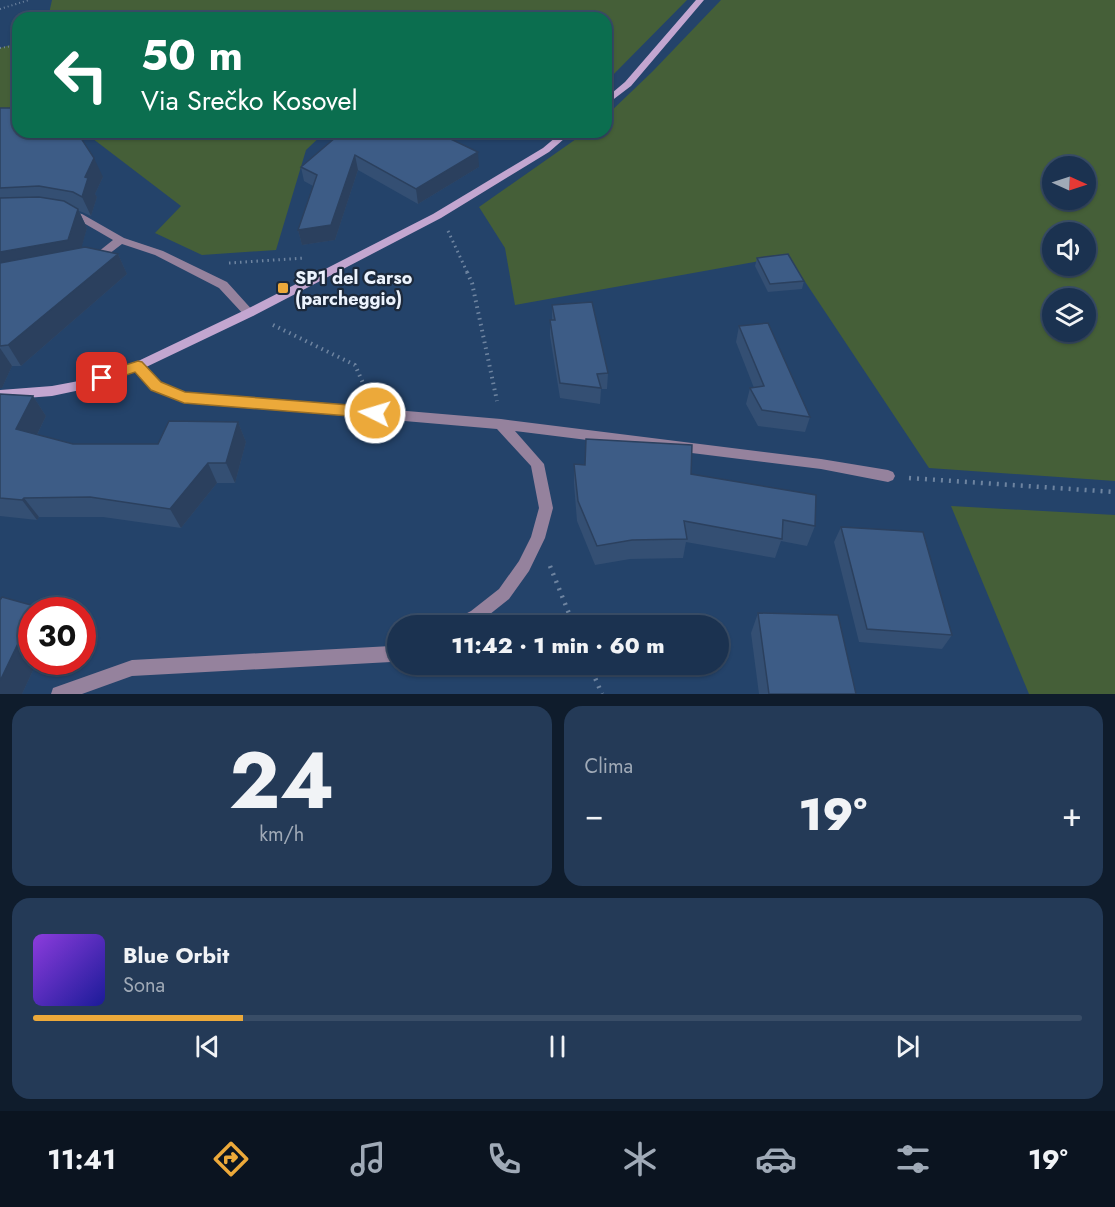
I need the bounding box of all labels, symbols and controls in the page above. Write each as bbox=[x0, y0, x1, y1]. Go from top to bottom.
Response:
text: 50 m bbox=[141, 25, 243, 86]
icon: left bbox=[42, 36, 120, 114]
text: Via Srečko Kosovel bbox=[141, 81, 358, 120]
north arrow bbox=[1042, 156, 1096, 210]
map controls bbox=[1042, 156, 1096, 342]
button: sound bbox=[1042, 222, 1096, 276]
place label: SP1 del Carso (parcheggio) bbox=[295, 265, 413, 312]
marker: SP1 del Carso (parcheggio) bbox=[276, 281, 290, 295]
button: layers bbox=[1042, 288, 1096, 342]
pin bbox=[76, 352, 127, 403]
icon: arrive bbox=[85, 361, 118, 394]
position arrow bbox=[343, 381, 407, 445]
speed limit sign: 30 bbox=[18, 597, 96, 675]
text: 11:42 · 1 min · 60 m bbox=[451, 629, 665, 661]
text: 24 bbox=[229, 725, 335, 837]
text: Clima bbox=[585, 752, 633, 781]
text: 19° bbox=[799, 782, 867, 847]
text: − bbox=[585, 791, 604, 838]
text: + bbox=[1062, 791, 1082, 838]
text: km/h bbox=[259, 820, 304, 849]
text: Blue Orbit bbox=[123, 939, 229, 971]
text: Sona bbox=[123, 971, 165, 1000]
icon: previous bbox=[191, 1030, 224, 1063]
icon: pause bbox=[541, 1030, 574, 1063]
icon: next bbox=[891, 1030, 924, 1063]
icon: directions bbox=[210, 1138, 252, 1180]
icon: music bbox=[347, 1138, 389, 1180]
icon: phone bbox=[483, 1138, 525, 1180]
icon: climate bbox=[619, 1138, 661, 1180]
icon: car bbox=[755, 1138, 797, 1180]
icon: filters bbox=[892, 1138, 934, 1180]
text: 11:41 bbox=[47, 1140, 116, 1179]
text: 19° bbox=[1028, 1140, 1068, 1179]

